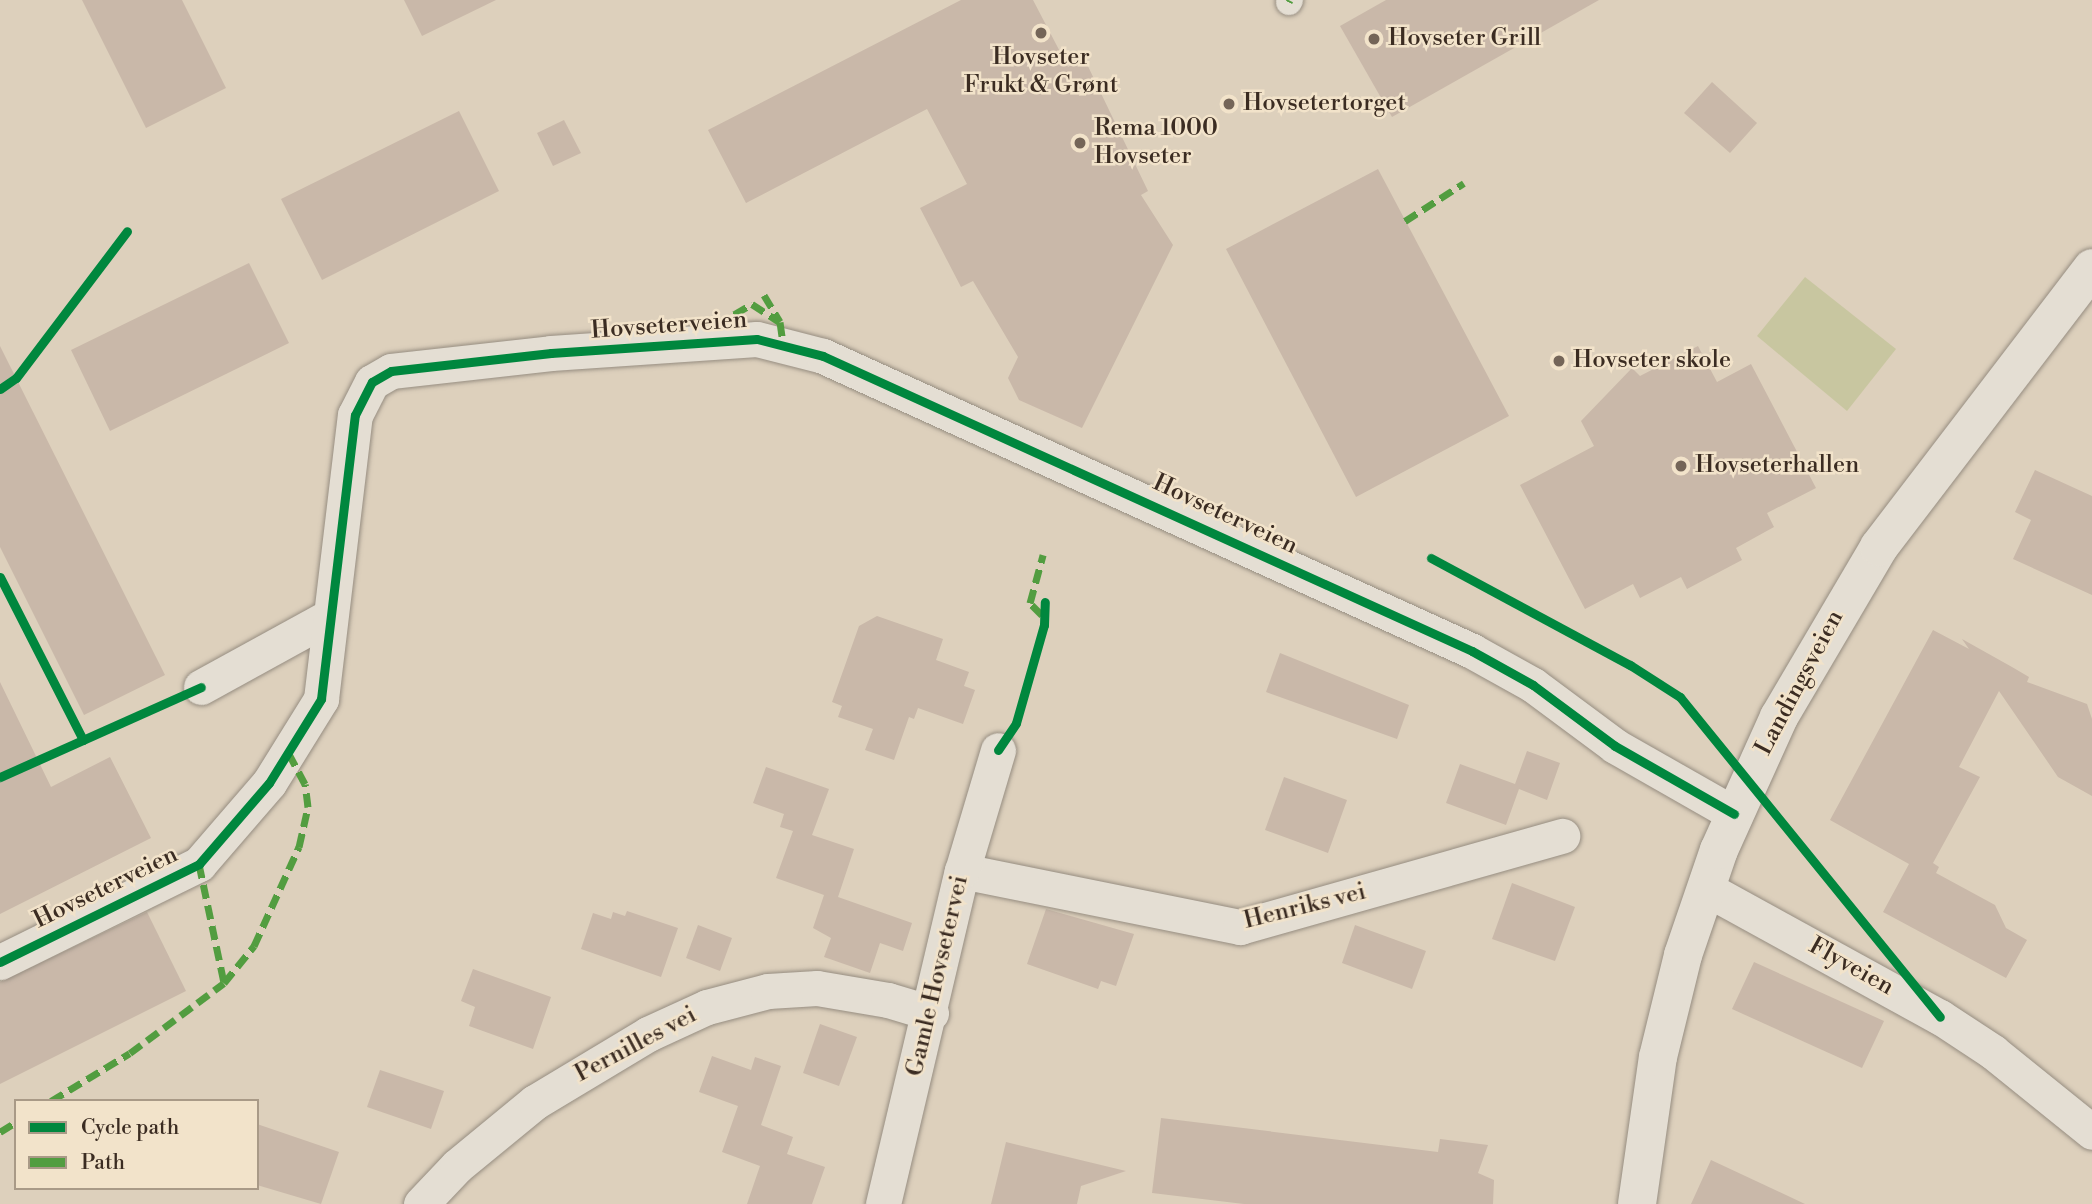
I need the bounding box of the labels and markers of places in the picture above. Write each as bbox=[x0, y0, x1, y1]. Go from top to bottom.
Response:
marker: Hovseter Frukt & Grønt bbox=[1033, 25, 1049, 41]
place label: Hovseter Grill bbox=[1388, 25, 1541, 53]
marker: Hovseter Grill bbox=[1366, 31, 1382, 47]
place label: Hovseter Frukt & Grønt bbox=[964, 44, 1118, 100]
place label: Hovsetertorget bbox=[1243, 90, 1406, 118]
marker: Hovsetertorget bbox=[1221, 96, 1237, 112]
place label: Rema 1000 Hovseter bbox=[1094, 115, 1218, 171]
marker: Rema 1000 Hovseter bbox=[1072, 135, 1088, 151]
place label: Hovseter skole bbox=[1573, 347, 1731, 375]
marker: Hovseter skole bbox=[1551, 353, 1567, 369]
place label: Hovseterhallen bbox=[1695, 452, 1859, 480]
marker: Hovseterhallen bbox=[1673, 458, 1689, 474]

